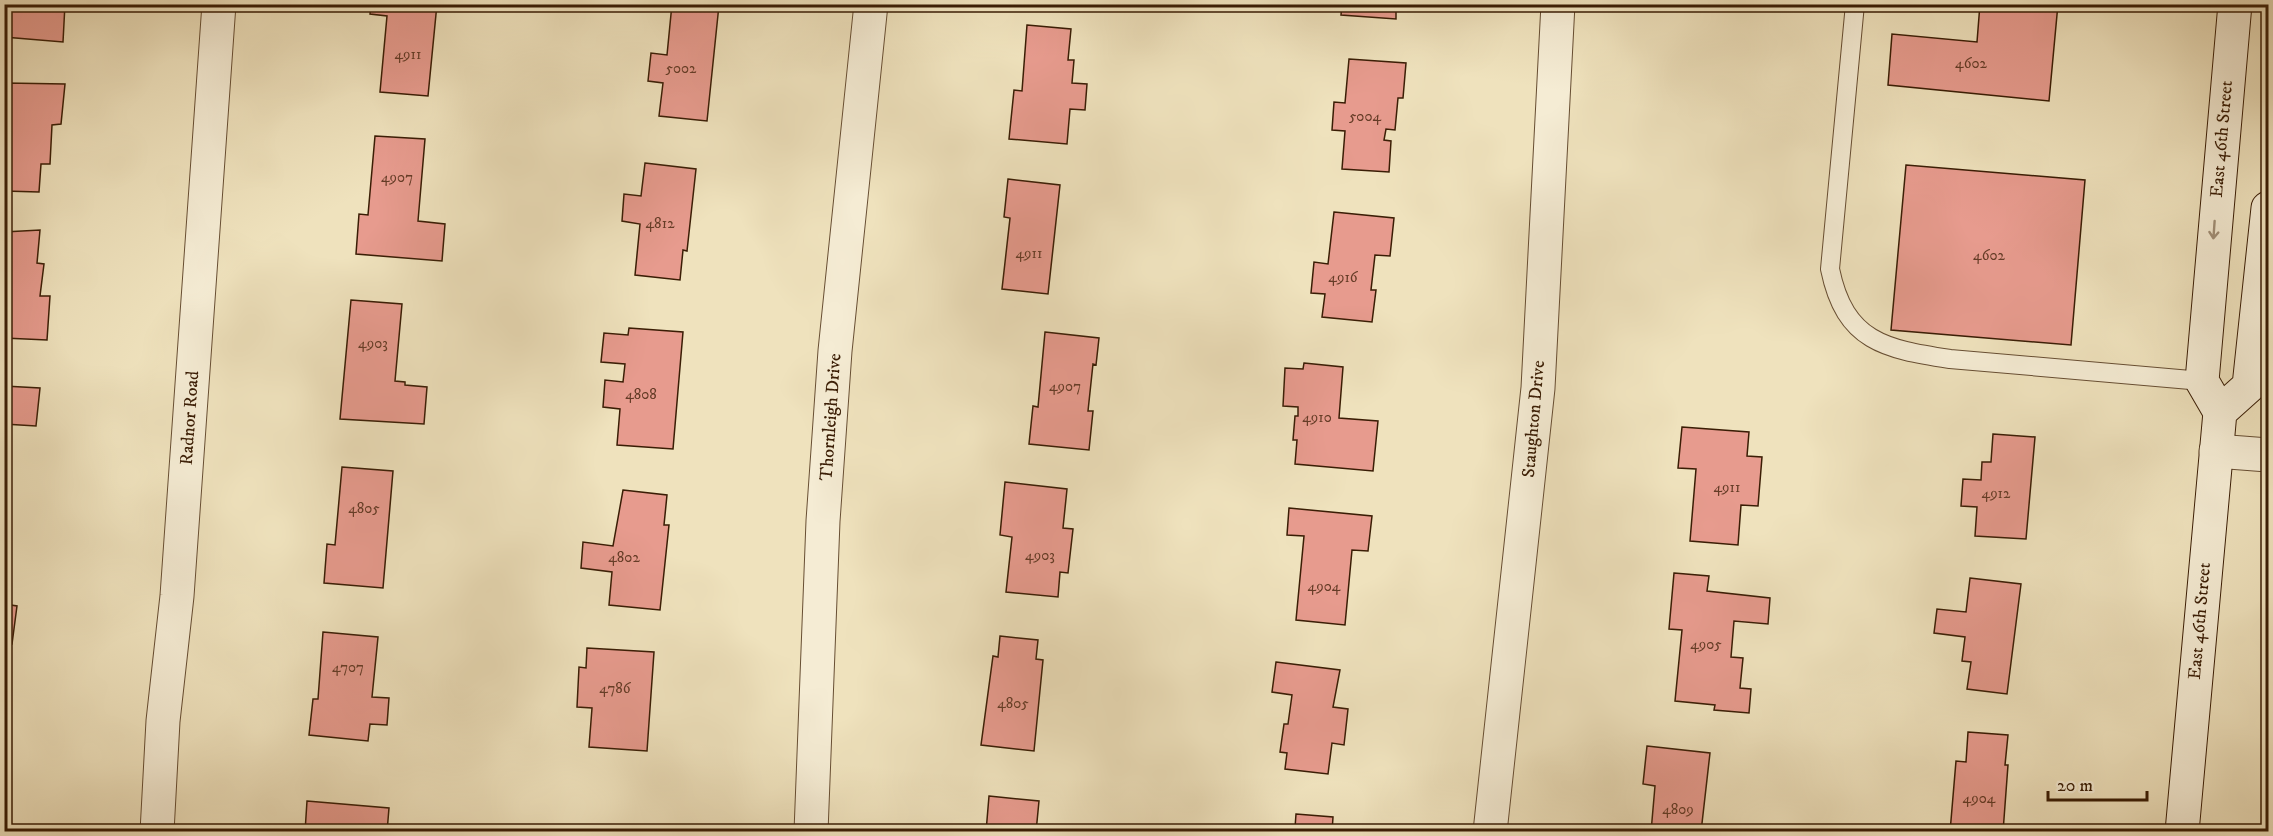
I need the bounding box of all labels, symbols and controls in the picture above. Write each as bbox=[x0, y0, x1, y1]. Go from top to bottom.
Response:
house number: 4911 bbox=[394, 45, 422, 64]
house number: 4602 bbox=[1955, 54, 1988, 73]
house number: 5002 bbox=[666, 59, 697, 78]
street label: East 46th Street bbox=[2206, 79, 2238, 198]
house number: 5004 bbox=[1349, 107, 1381, 126]
house number: 4907 bbox=[381, 168, 413, 187]
house number: 4812 bbox=[645, 214, 675, 233]
one-way arrow bbox=[2208, 220, 2219, 240]
house number: 4911 bbox=[1015, 244, 1043, 263]
house number: 4602 bbox=[1973, 246, 2006, 265]
house number: 4916 bbox=[1328, 268, 1359, 287]
house number: 4903 bbox=[358, 334, 388, 353]
street label: Thornleigh Drive bbox=[816, 353, 846, 481]
street label: Staughton Drive bbox=[1518, 360, 1550, 478]
street label: Radnor Road bbox=[176, 370, 204, 466]
house number: 4907 bbox=[1049, 377, 1081, 396]
house number: 4808 bbox=[625, 385, 657, 404]
house number: 4910 bbox=[1302, 408, 1332, 427]
house number: 4911 bbox=[1713, 478, 1741, 497]
house number: 4912 bbox=[1982, 484, 2011, 503]
house number: 4805 bbox=[348, 499, 380, 518]
house number: 4903 bbox=[1025, 546, 1055, 565]
house number: 4802 bbox=[608, 548, 640, 567]
street label: East 46th Street bbox=[2184, 561, 2216, 680]
house number: 4904 bbox=[1308, 577, 1341, 596]
house number: 4905 bbox=[1690, 635, 1722, 654]
house number: 4707 bbox=[332, 658, 364, 677]
house number: 4786 bbox=[599, 679, 632, 698]
house number: 4805 bbox=[997, 694, 1029, 713]
scale bar bbox=[2048, 764, 2147, 802]
text: 20 m bbox=[2057, 775, 2093, 797]
house number: 4904 bbox=[1963, 789, 1996, 808]
house number: 4809 bbox=[1662, 800, 1694, 819]

